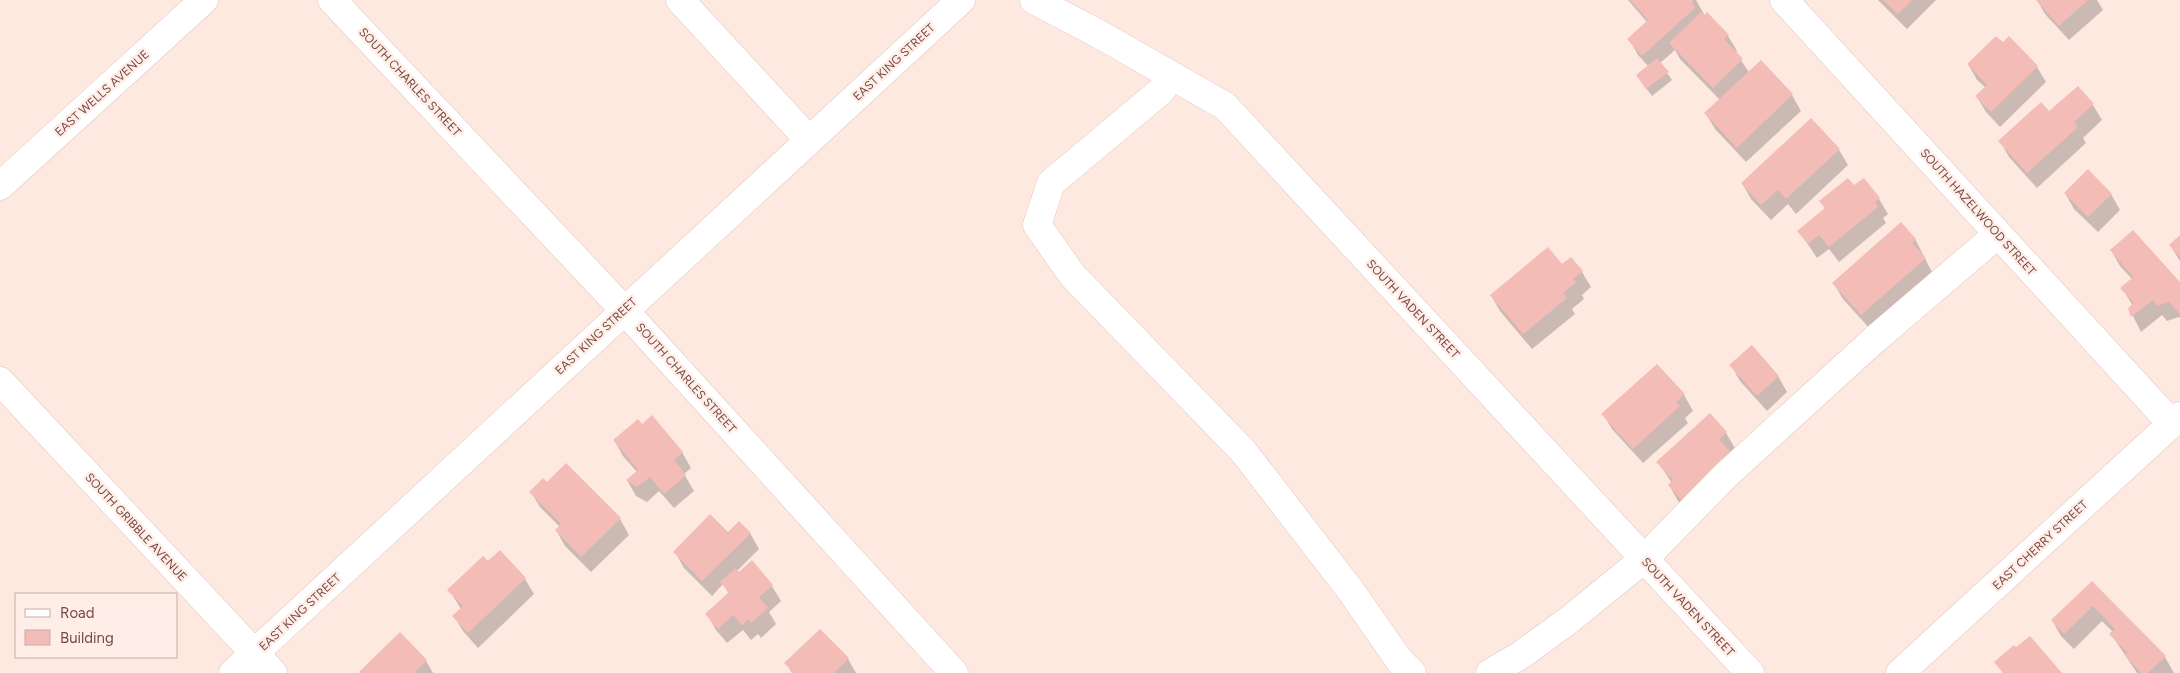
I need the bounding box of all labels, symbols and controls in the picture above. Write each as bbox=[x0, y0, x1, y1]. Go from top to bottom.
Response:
street label: EAST KING STREET bbox=[850, 20, 938, 103]
street label: SOUTH CHARLES STREET bbox=[356, 25, 464, 139]
street label: EAST WELLS AVENUE bbox=[52, 47, 152, 139]
street label: SOUTH HAZELWOOD STREET bbox=[1917, 146, 2039, 278]
street label: SOUTH VADEN STREET bbox=[1364, 257, 1463, 361]
street label: EAST KING STREET bbox=[552, 294, 640, 377]
street label: SOUTH CHARLES STREET bbox=[633, 320, 739, 436]
street label: SOUTH GRIBBLE AVENUE bbox=[82, 470, 190, 584]
street label: EAST CHERRY STREET bbox=[1990, 497, 2091, 593]
street label: SOUTH VADEN STREET bbox=[1639, 555, 1738, 659]
street label: EAST KING STREET bbox=[256, 570, 344, 653]
legend bbox=[15, 593, 178, 658]
text: Road bbox=[60, 604, 95, 622]
text: Building bbox=[60, 629, 114, 647]

